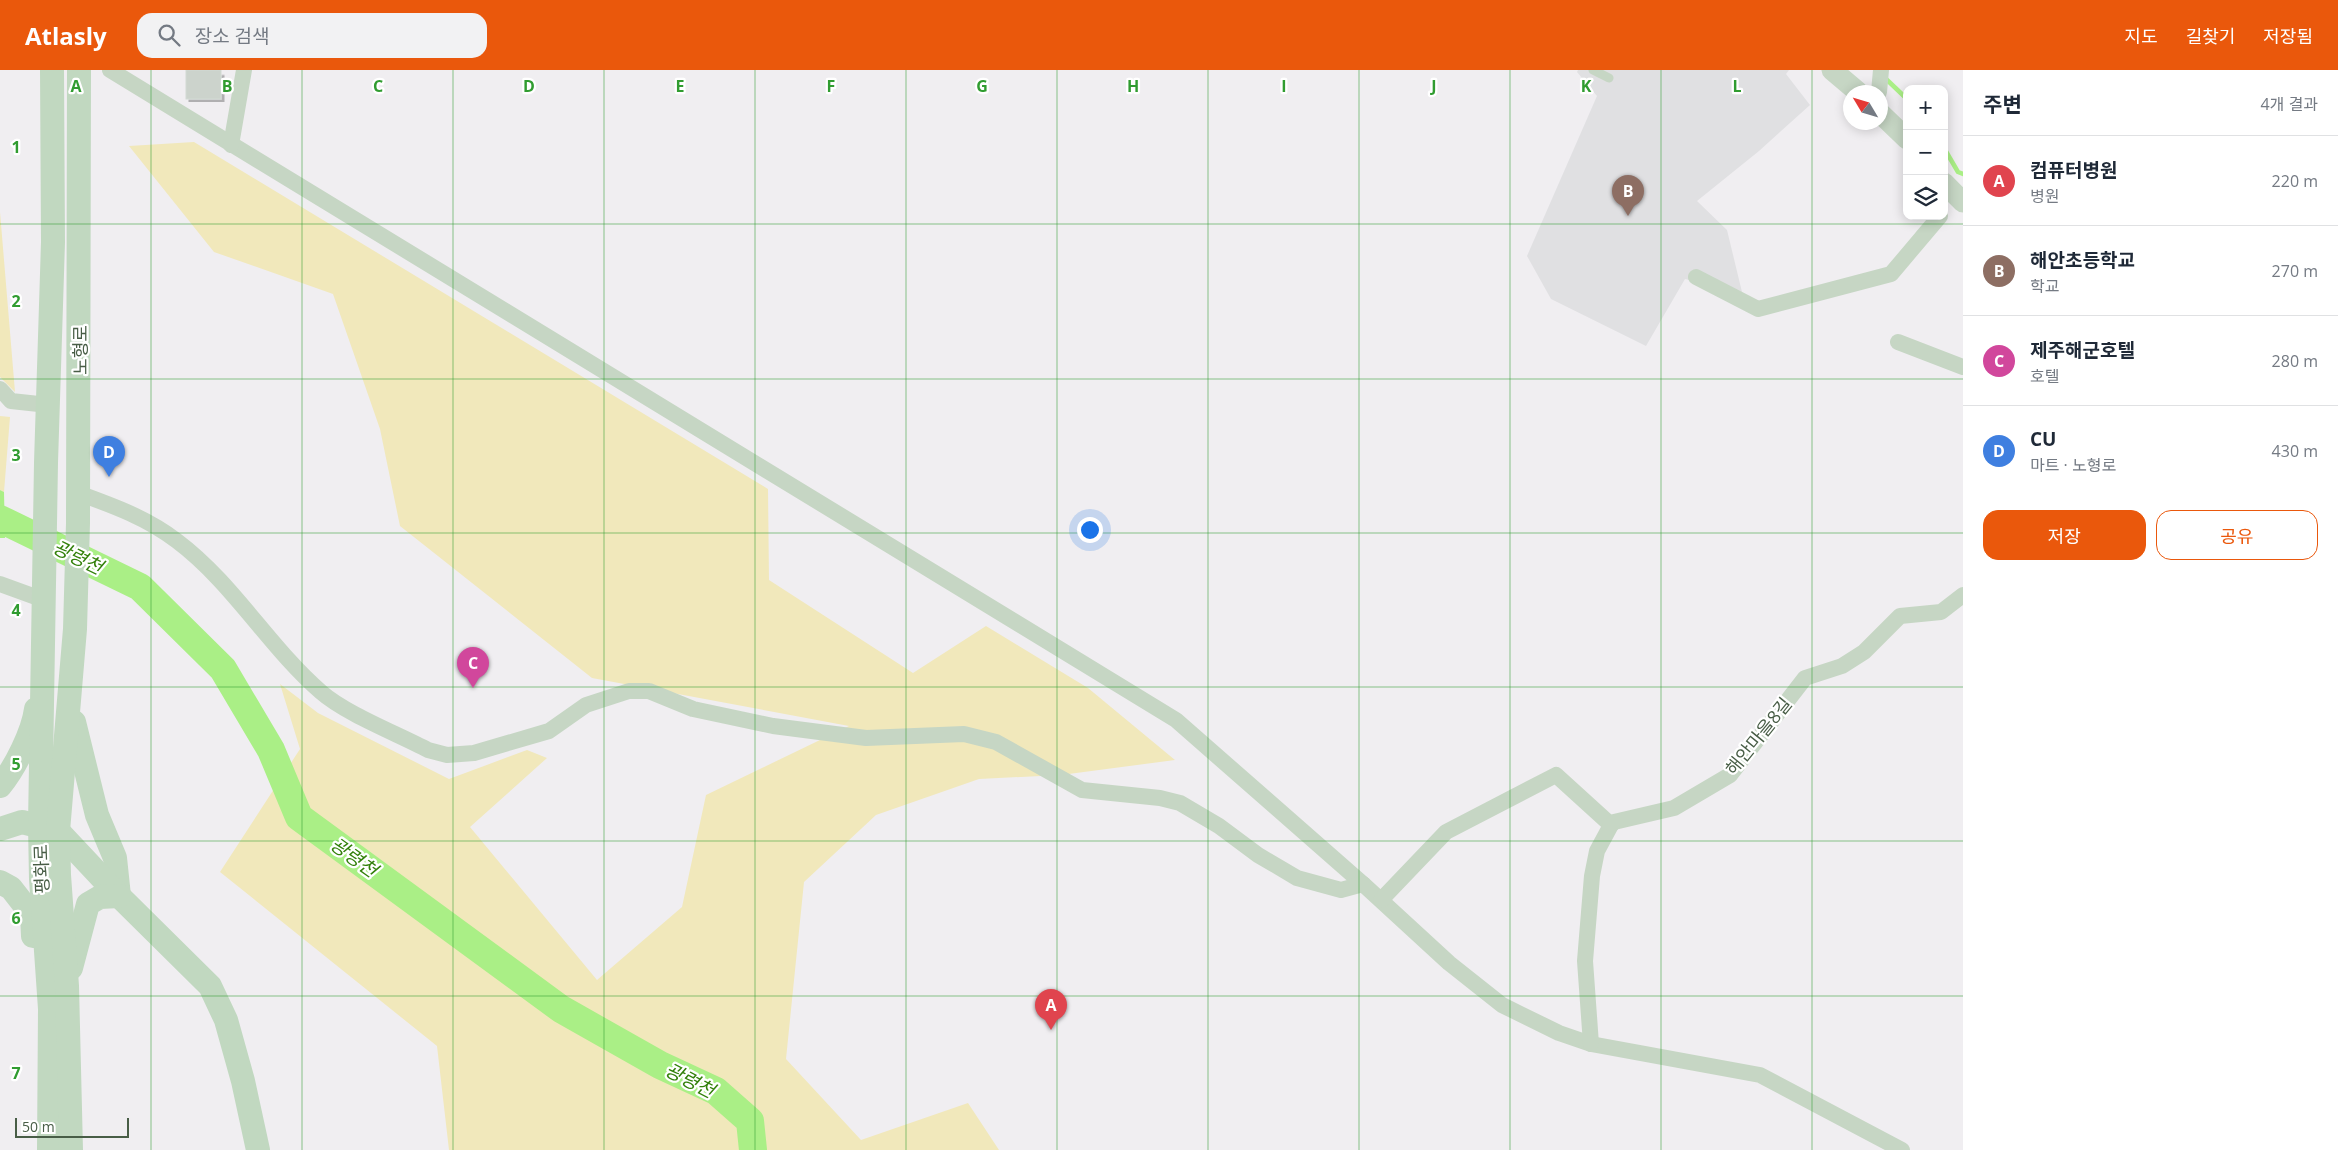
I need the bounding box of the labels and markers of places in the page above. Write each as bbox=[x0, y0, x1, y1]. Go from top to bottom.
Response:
pin: B bbox=[1612, 175, 1644, 216]
pin: D bbox=[93, 436, 125, 477]
pin: C bbox=[457, 647, 489, 688]
pin: A bbox=[1035, 989, 1067, 1030]

